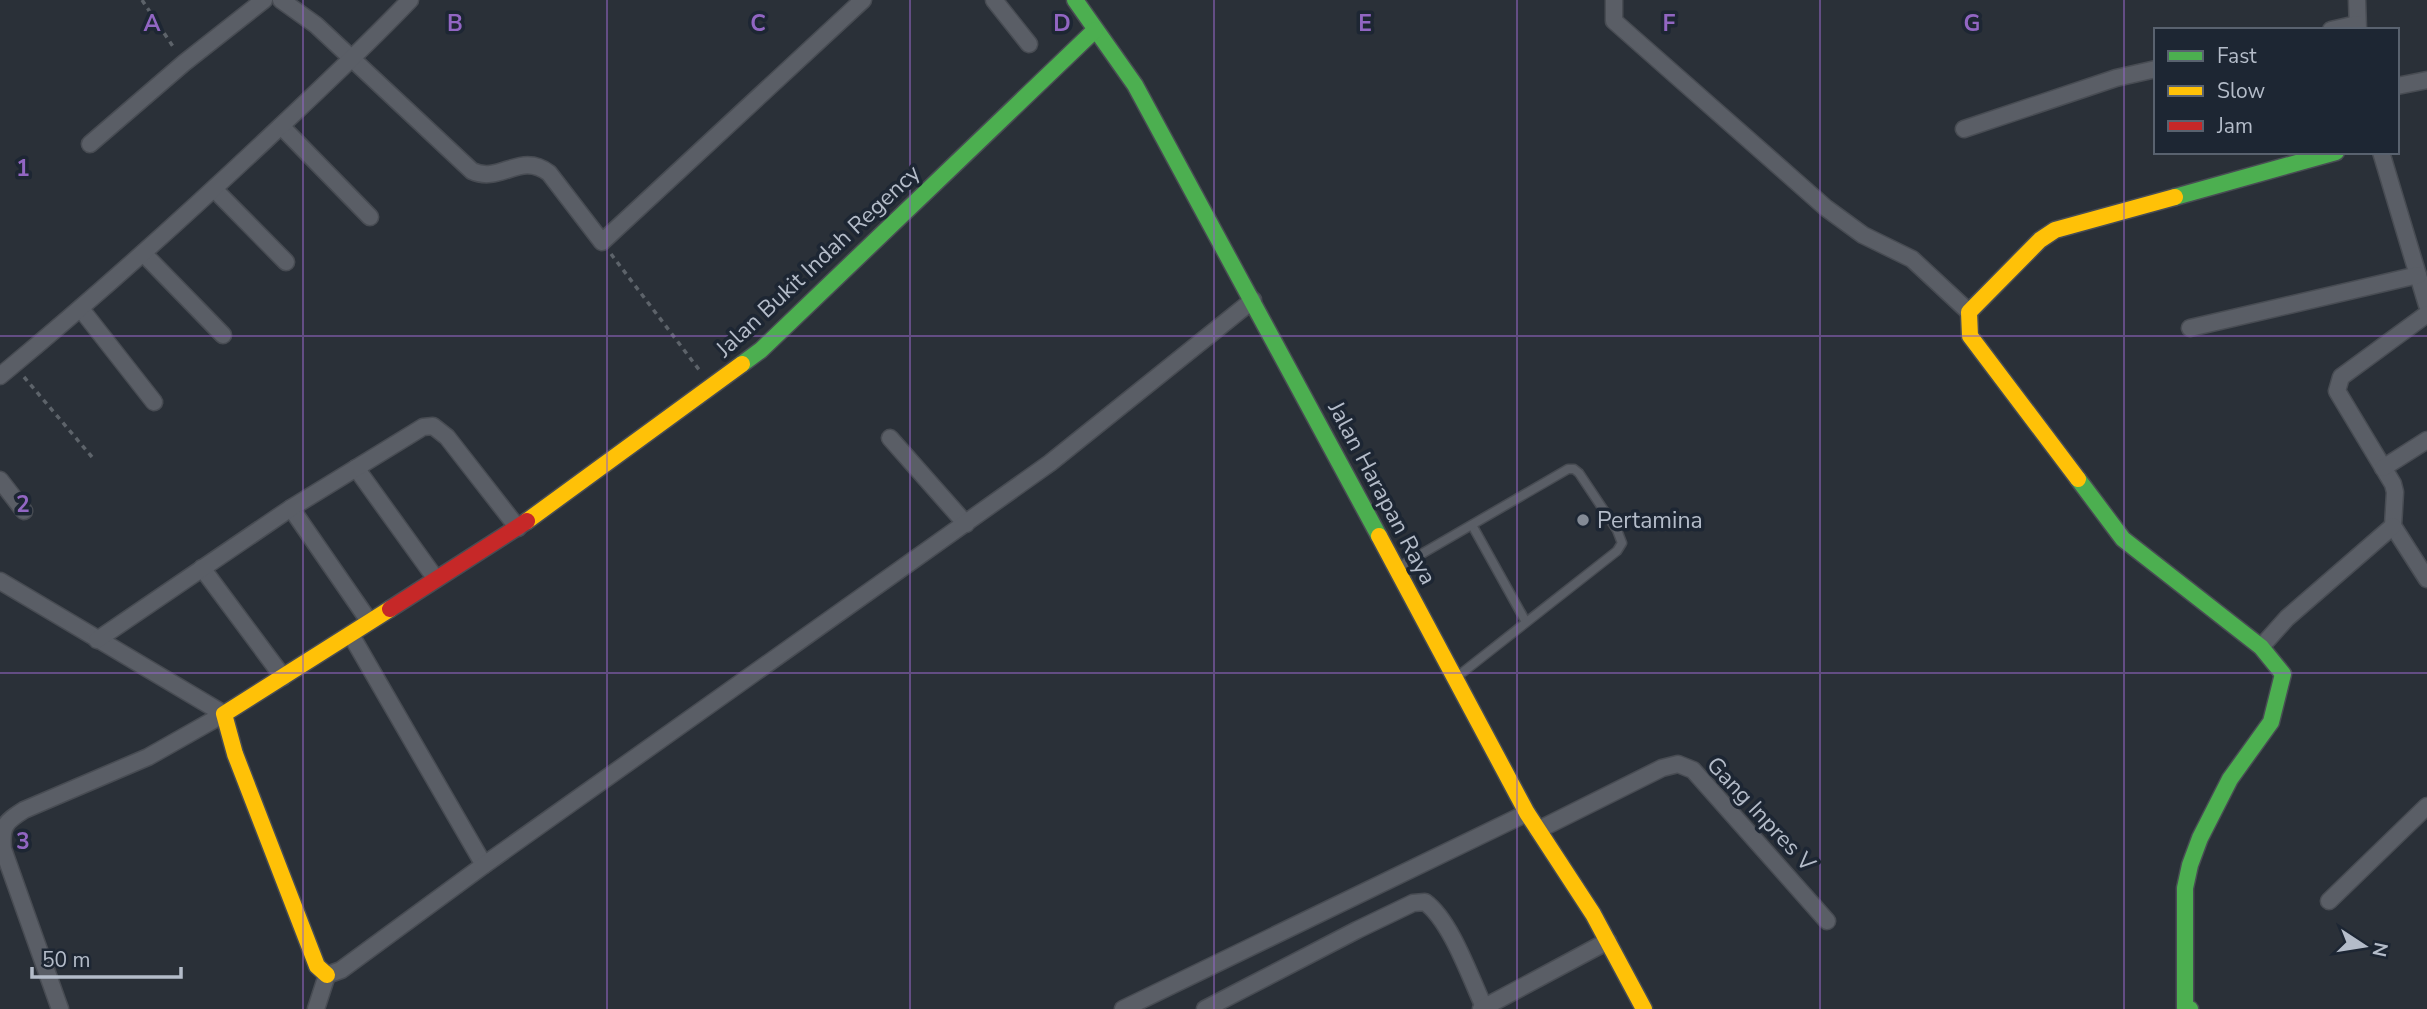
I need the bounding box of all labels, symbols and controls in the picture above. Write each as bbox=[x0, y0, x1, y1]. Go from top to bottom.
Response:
text: A bbox=[143, 8, 161, 39]
text: B bbox=[447, 8, 463, 39]
text: C bbox=[750, 8, 766, 39]
text: D bbox=[1053, 8, 1071, 39]
text: E bbox=[1358, 8, 1372, 39]
text: F bbox=[1663, 8, 1676, 39]
text: G bbox=[1964, 8, 1980, 39]
legend bbox=[2154, 28, 2399, 154]
text: Fast bbox=[2217, 42, 2257, 70]
text: Slow bbox=[2217, 77, 2266, 105]
text: Jam bbox=[2216, 112, 2253, 140]
text: 1 bbox=[16, 153, 30, 184]
street label: Jalan Bukit Indah Regency bbox=[708, 158, 927, 365]
street label: Jalan Harapan Raya bbox=[1320, 395, 1443, 590]
text: 2 bbox=[16, 489, 30, 520]
place label: Pertamina bbox=[1597, 505, 1703, 536]
marker: Pertamina bbox=[1575, 512, 1591, 528]
street label: Gang Inpres V bbox=[1700, 750, 1823, 878]
text: 3 bbox=[16, 826, 30, 857]
north arrow bbox=[2329, 911, 2399, 981]
scale bar bbox=[32, 936, 180, 980]
text: N bbox=[2365, 940, 2394, 959]
text: 50 m bbox=[42, 946, 91, 974]

